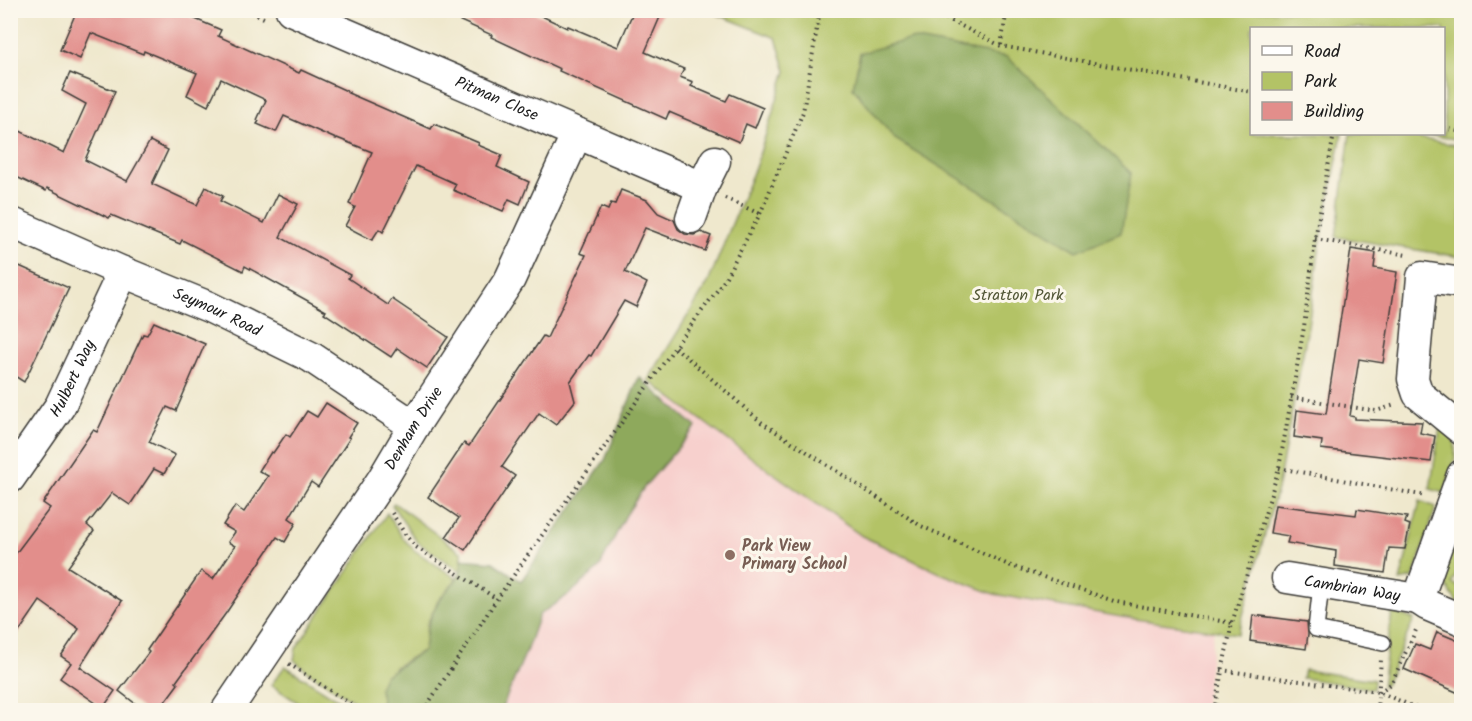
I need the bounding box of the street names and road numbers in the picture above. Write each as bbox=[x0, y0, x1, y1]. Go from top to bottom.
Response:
street label: Pitman Close bbox=[451, 70, 542, 128]
street label: Seymour Road bbox=[169, 281, 267, 344]
street label: Hulbert Way bbox=[43, 335, 102, 422]
street label: Denham Drive bbox=[378, 381, 449, 475]
street label: Cambrian Way bbox=[1302, 568, 1403, 609]

